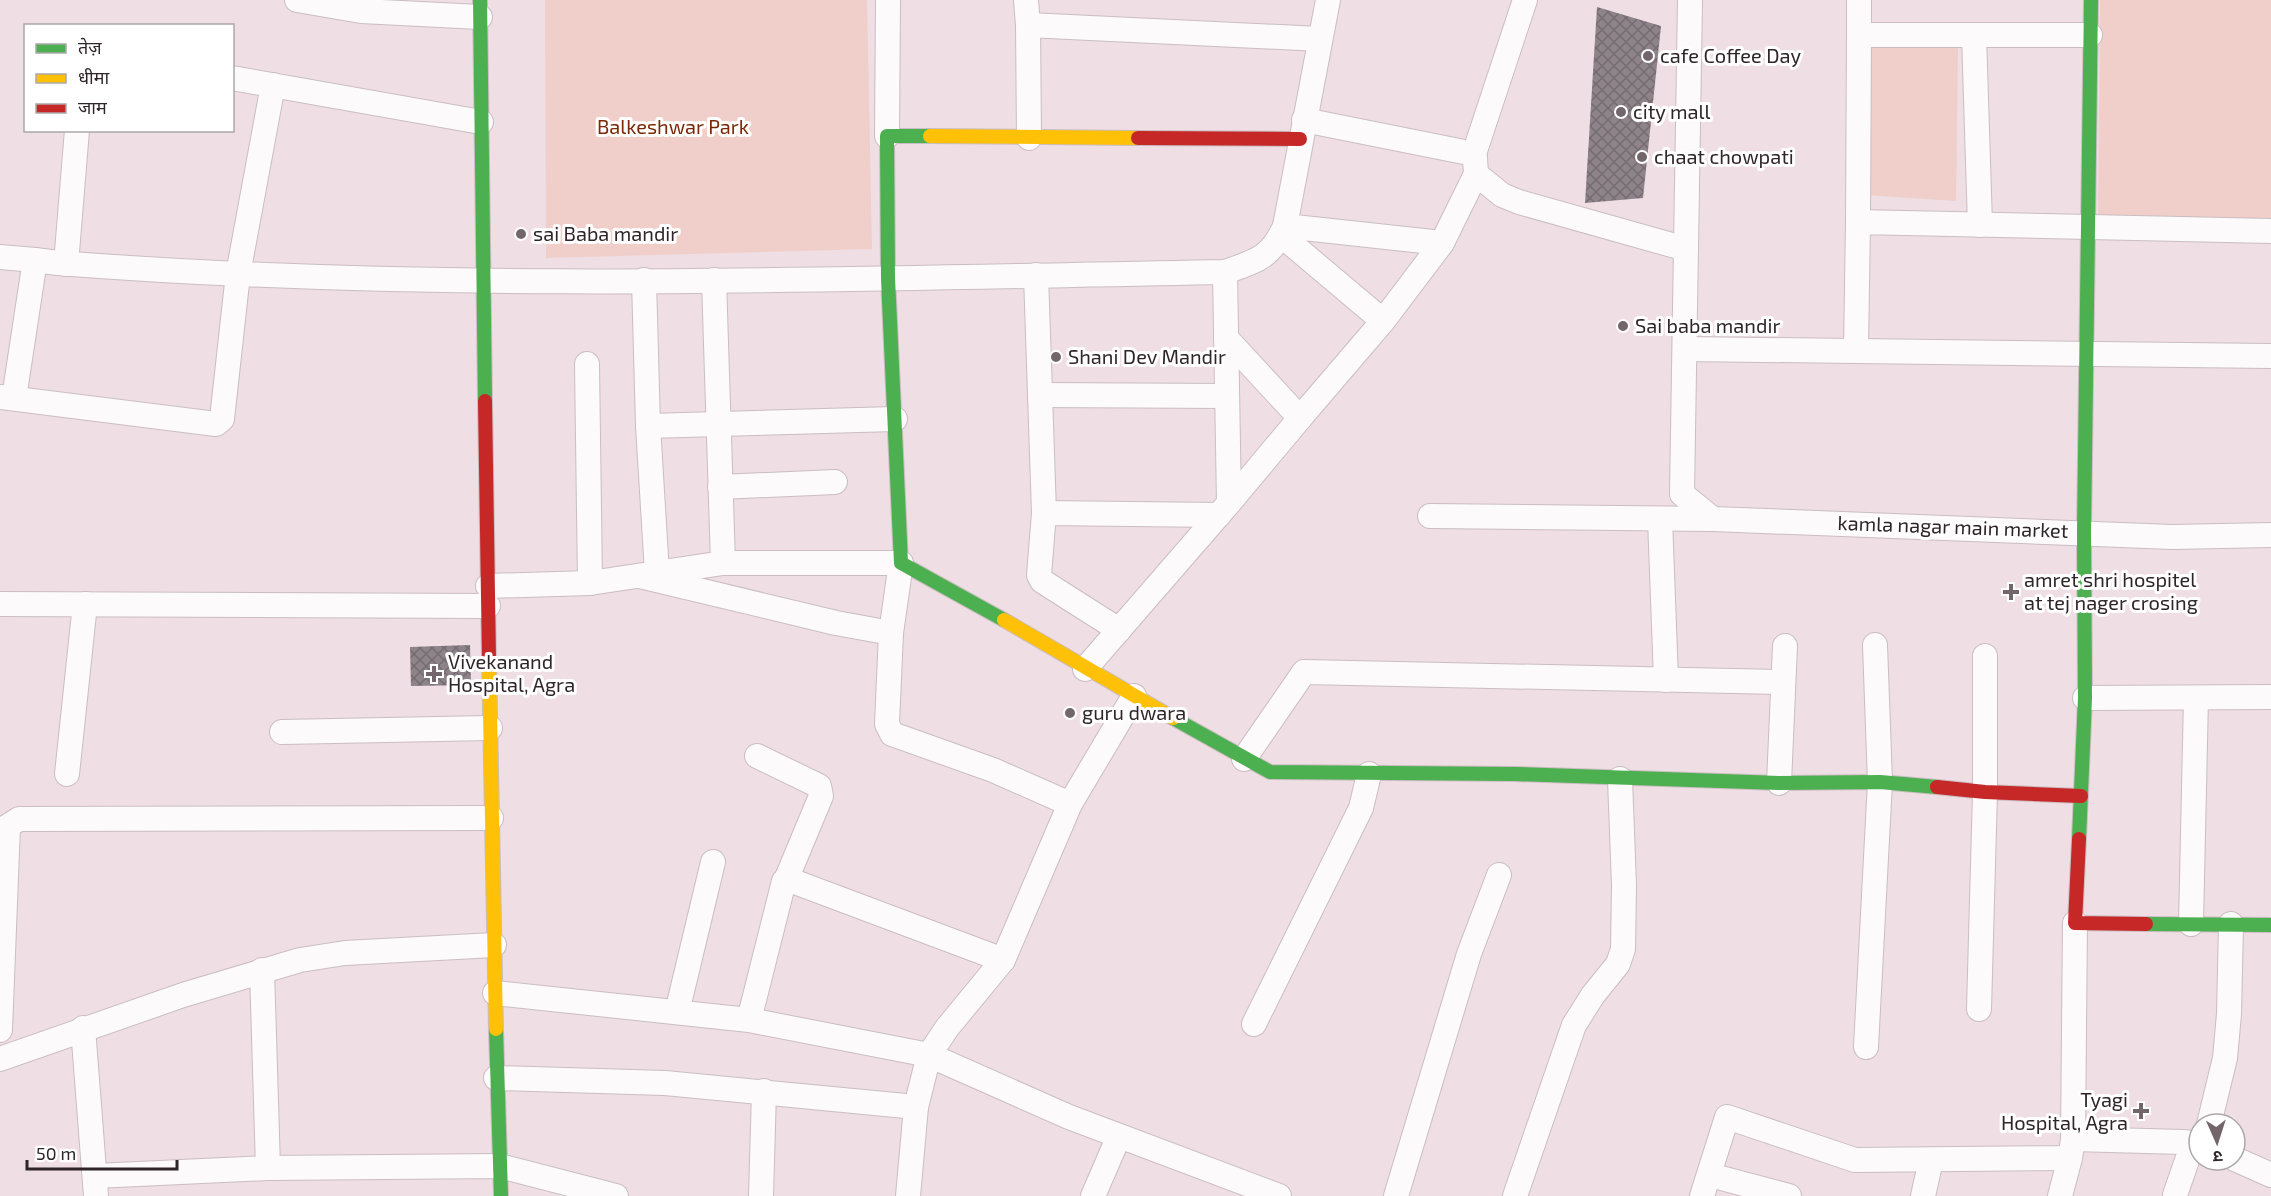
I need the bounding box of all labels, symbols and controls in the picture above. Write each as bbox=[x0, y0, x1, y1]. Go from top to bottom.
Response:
legend bbox=[24, 24, 234, 132]
text: तेज़ bbox=[78, 36, 102, 58]
place label: cafe Coffee Day bbox=[1660, 43, 1801, 67]
marker: cafe Coffee Day bbox=[1641, 49, 1655, 63]
text: धीमा bbox=[78, 66, 109, 88]
text: जाम bbox=[78, 96, 108, 118]
place label: city mall bbox=[1633, 99, 1710, 123]
marker: city mall bbox=[1614, 105, 1628, 119]
park label: Balkeshwar Park bbox=[597, 114, 749, 138]
place label: chaat chowpati bbox=[1654, 144, 1794, 168]
marker: chaat chowpati bbox=[1635, 150, 1649, 164]
place label: sai Baba mandir bbox=[533, 221, 678, 245]
marker: sai Baba mandir bbox=[514, 227, 528, 241]
place label: Sai baba mandir bbox=[1635, 313, 1780, 337]
marker: Sai baba mandir bbox=[1616, 319, 1630, 333]
place label: Shani Dev Mandir bbox=[1068, 344, 1226, 368]
marker: Shani Dev Mandir bbox=[1049, 350, 1063, 364]
street label: kamla nagar main market bbox=[1837, 510, 2069, 542]
place label: amret shri hospitel at tej nager crosing bbox=[2024, 567, 2198, 614]
marker: amret shri hospitel at tej nager crosing bbox=[2002, 583, 2020, 601]
place label: Vivekanand Hospital, Agra bbox=[448, 649, 575, 696]
marker: Vivekanand Hospital, Agra bbox=[425, 665, 443, 683]
place label: guru dwara bbox=[1082, 700, 1186, 724]
marker: guru dwara bbox=[1063, 706, 1077, 720]
place label: Tyagi Hospital, Agra bbox=[2001, 1087, 2128, 1134]
marker: Tyagi Hospital, Agra bbox=[2132, 1102, 2150, 1120]
north arrow bbox=[2187, 1112, 2247, 1172]
scale bar bbox=[27, 1133, 177, 1171]
text: 50 m bbox=[36, 1142, 76, 1164]
text: उ bbox=[2212, 1148, 2223, 1167]

